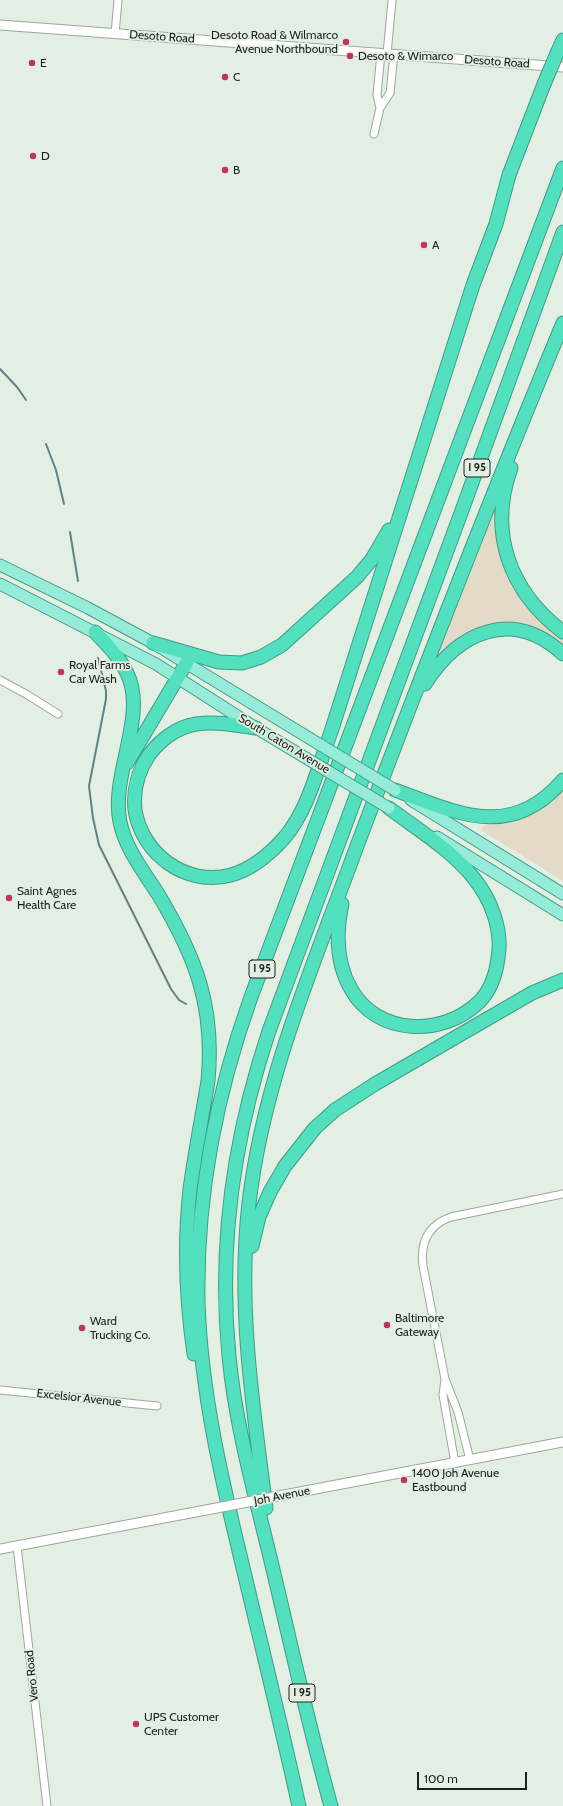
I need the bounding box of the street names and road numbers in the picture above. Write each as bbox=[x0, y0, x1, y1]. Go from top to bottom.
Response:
street label: Desoto Road bbox=[129, 28, 195, 46]
street label: Desoto Road bbox=[464, 53, 530, 71]
road number: I 95 bbox=[464, 459, 490, 477]
street label: South Caton Avenue bbox=[236, 711, 332, 777]
road number: I 95 bbox=[249, 960, 275, 978]
street label: Excelsior Avenue bbox=[36, 1386, 122, 1410]
street label: Joh Avenue bbox=[253, 1484, 311, 1508]
street label: Vero Road bbox=[22, 1650, 42, 1702]
road number: I 95 bbox=[289, 1684, 315, 1702]

